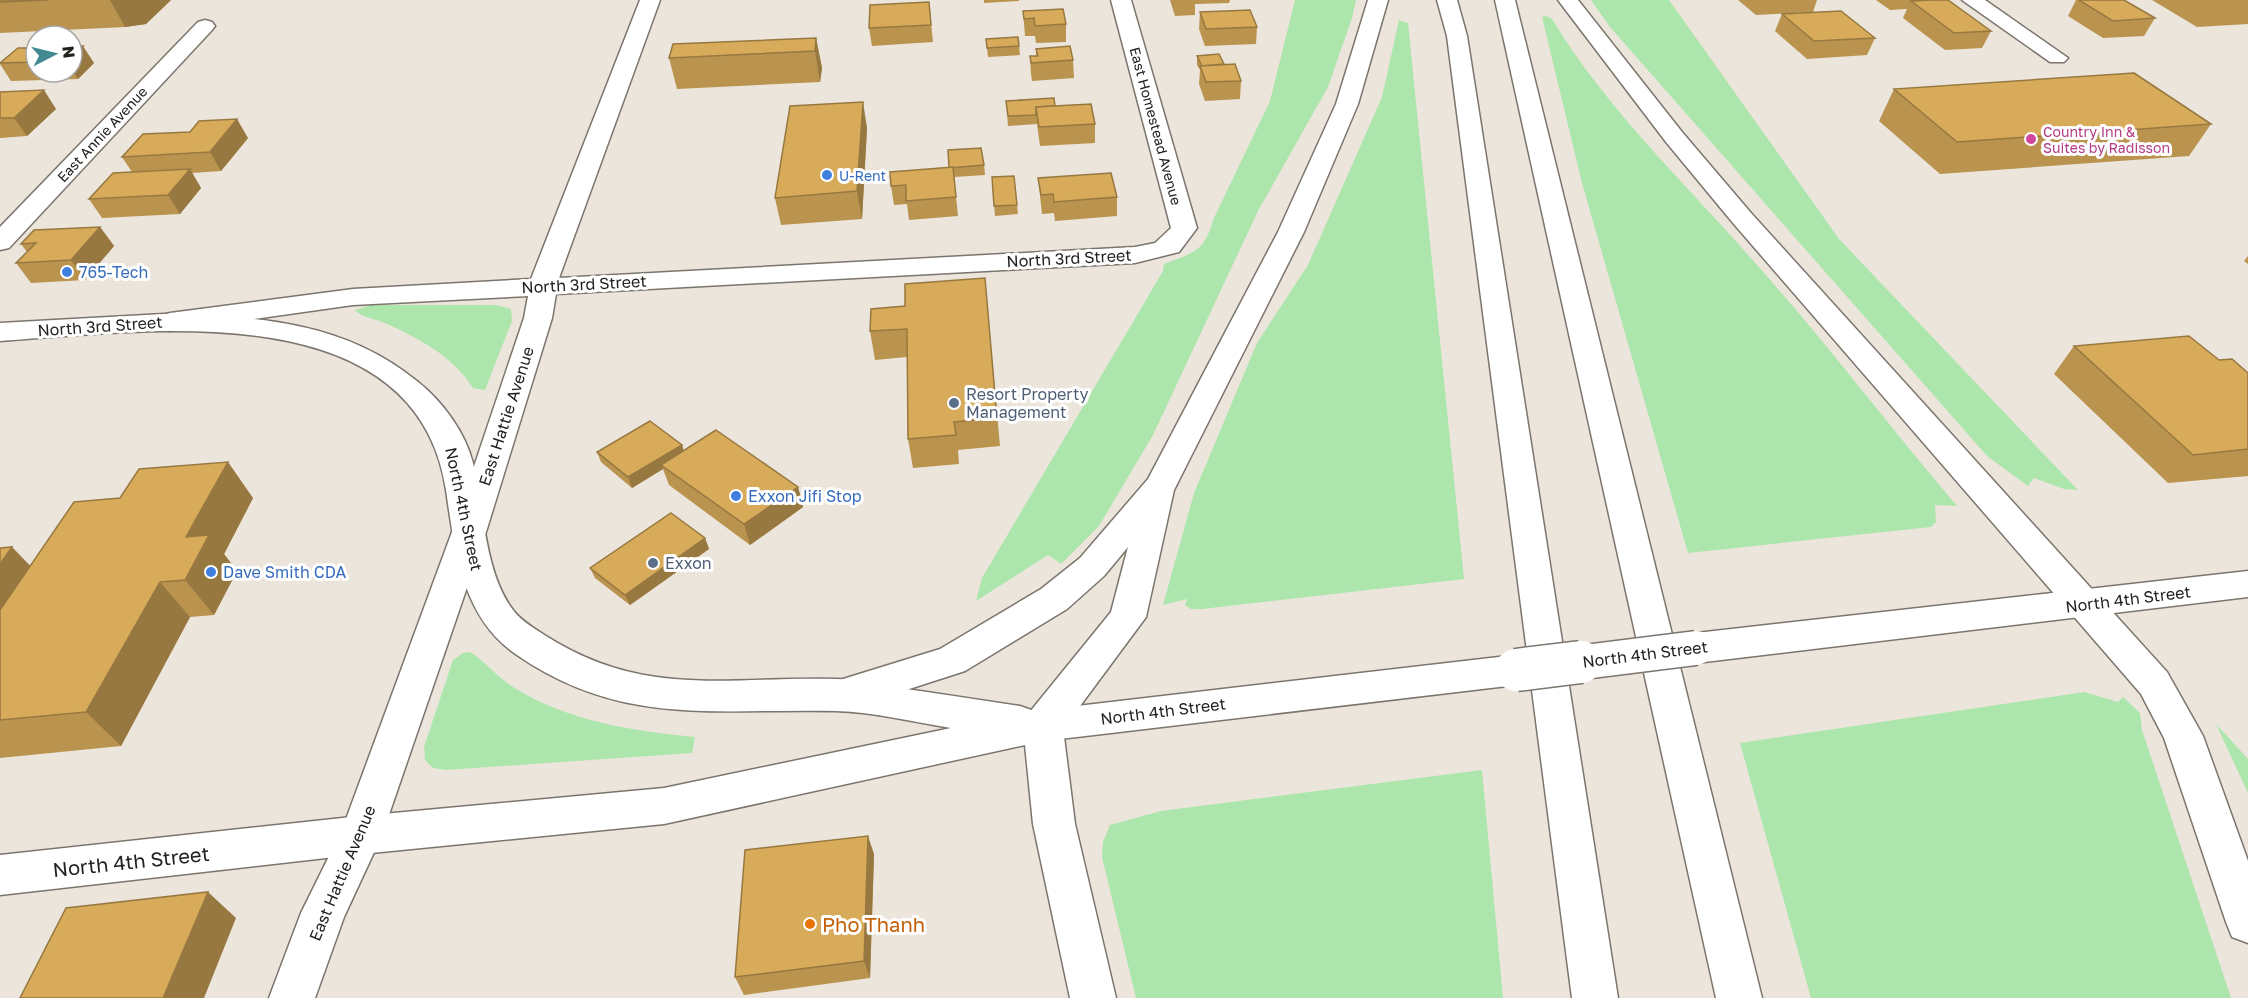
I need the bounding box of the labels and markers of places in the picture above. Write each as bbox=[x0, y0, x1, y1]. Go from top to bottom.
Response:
place label: Country Inn & Suites by Radisson bbox=[2043, 123, 2170, 156]
marker: Country Inn & Suites by Radisson bbox=[2024, 132, 2038, 146]
place label: U-Rent bbox=[839, 167, 886, 184]
marker: U-Rent bbox=[820, 168, 834, 182]
place label: 765-Tech bbox=[79, 262, 148, 282]
marker: 765-Tech bbox=[60, 265, 74, 279]
place label: Resort Property Management bbox=[966, 384, 1089, 422]
marker: Resort Property Management bbox=[947, 396, 961, 410]
place label: Exxon Jifi Stop bbox=[748, 486, 862, 506]
marker: Exxon Jifi Stop bbox=[729, 489, 743, 503]
place label: Exxon bbox=[665, 553, 712, 573]
marker: Exxon bbox=[646, 556, 660, 570]
place label: Dave Smith CDA bbox=[223, 562, 347, 582]
marker: Dave Smith CDA bbox=[204, 565, 218, 579]
place label: Pho Thanh bbox=[822, 912, 925, 936]
marker: Pho Thanh bbox=[803, 917, 817, 931]

